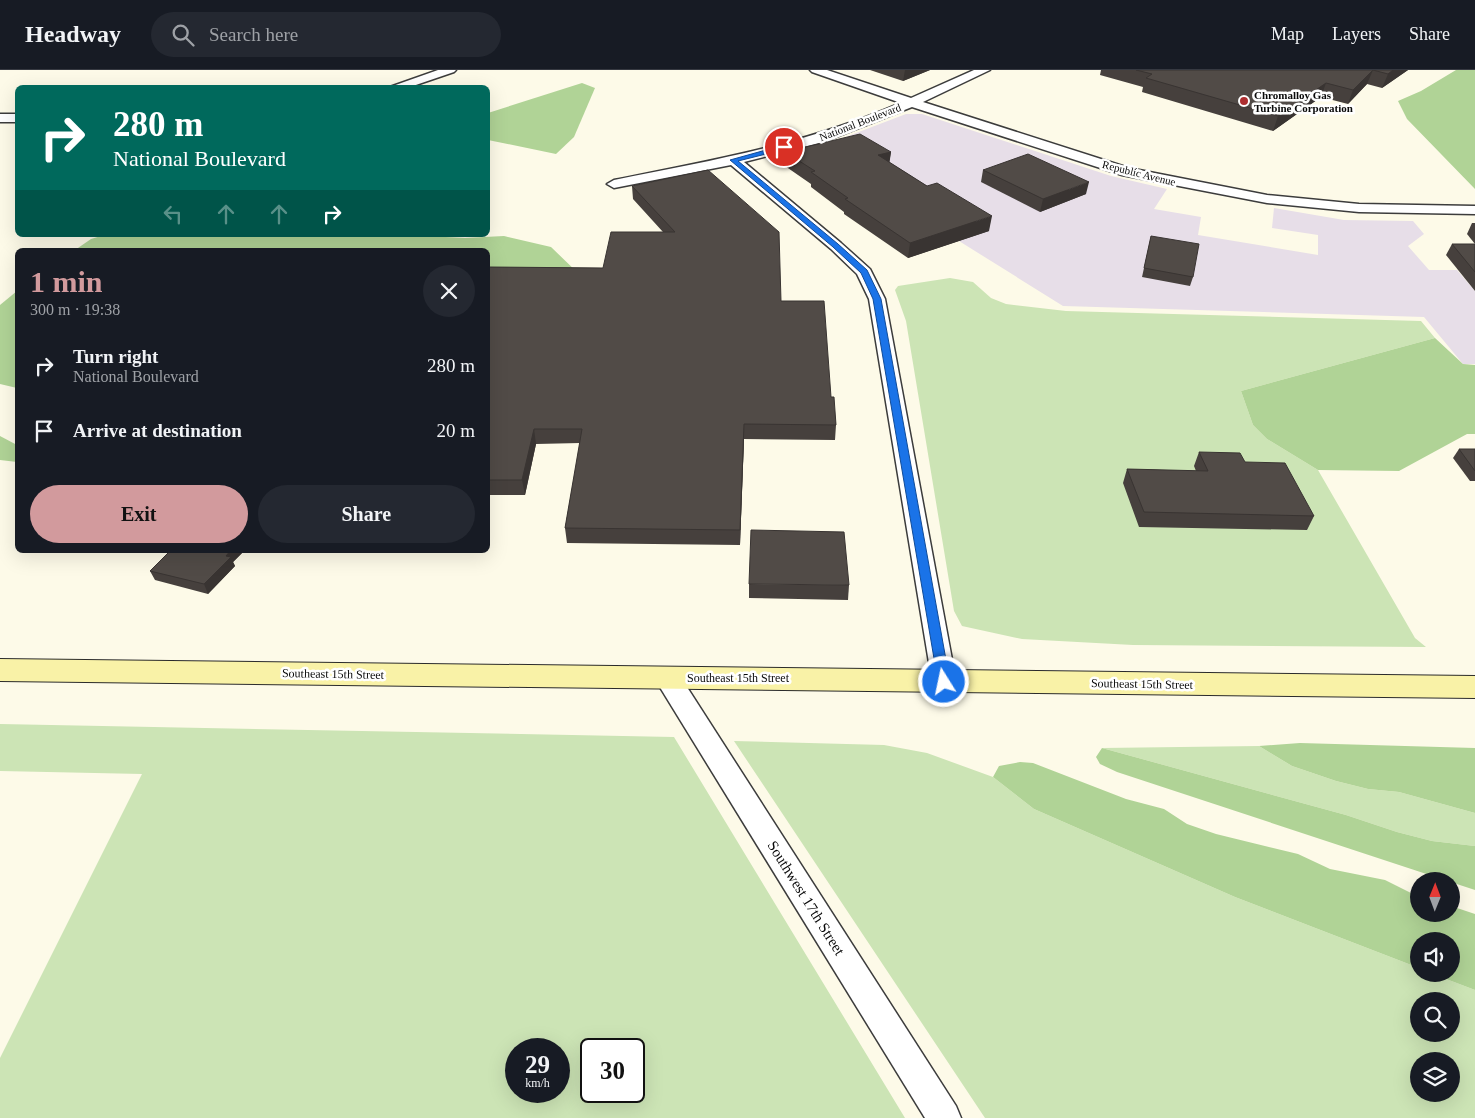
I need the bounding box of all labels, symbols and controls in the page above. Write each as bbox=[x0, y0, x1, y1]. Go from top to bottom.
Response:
search box bbox=[151, 12, 501, 57]
text: Headway bbox=[25, 21, 121, 47]
icon: search bbox=[169, 21, 197, 49]
text: Search here bbox=[209, 24, 298, 45]
text: Map bbox=[1271, 24, 1304, 44]
text: Layers bbox=[1332, 24, 1381, 44]
text: Share bbox=[1409, 24, 1450, 44]
place label: Chromalloy Gas Turbine Corporation bbox=[1254, 89, 1353, 114]
marker: Chromalloy Gas Turbine Corporation bbox=[1238, 95, 1250, 107]
street label: National Boulevard bbox=[817, 101, 903, 143]
icon: right bbox=[30, 105, 95, 170]
text: 280 m bbox=[113, 105, 203, 144]
pin bbox=[763, 126, 805, 168]
icon: arrive bbox=[770, 133, 798, 161]
text: National Boulevard bbox=[113, 146, 286, 171]
street label: Republic Avenue bbox=[1101, 158, 1177, 188]
icon: left bbox=[159, 200, 187, 228]
icon: ahead bbox=[212, 200, 240, 228]
icon: ahead bbox=[265, 200, 293, 228]
icon: right bbox=[318, 200, 346, 228]
text: 1 min bbox=[30, 265, 103, 298]
button: close bbox=[423, 265, 475, 317]
text: 300 m · 19:38 bbox=[30, 301, 120, 318]
text: Turn right bbox=[73, 346, 158, 367]
icon: right bbox=[30, 352, 58, 380]
text: 280 m bbox=[427, 355, 475, 376]
text: National Boulevard bbox=[73, 368, 199, 385]
icon: arrive bbox=[30, 417, 58, 445]
text: Arrive at destination bbox=[73, 420, 242, 441]
text: 20 m bbox=[436, 420, 475, 441]
button: Exit bbox=[30, 485, 248, 543]
button: Share bbox=[258, 485, 475, 543]
position arrow bbox=[917, 655, 969, 707]
street label: Southeast 15th Street bbox=[282, 666, 385, 682]
street label: Southeast 15th Street bbox=[687, 671, 790, 685]
street label: Southeast 15th Street bbox=[1091, 676, 1194, 692]
street label: Southwest 17th Street bbox=[764, 838, 848, 959]
north arrow bbox=[1410, 872, 1460, 922]
map controls bbox=[1410, 872, 1460, 1102]
button: sound bbox=[1410, 932, 1460, 982]
button: search bbox=[1410, 992, 1460, 1042]
speed limit sign: 30 bbox=[580, 1038, 645, 1103]
text: 29 bbox=[525, 1051, 550, 1078]
button: layers bbox=[1410, 1052, 1460, 1102]
text: km/h bbox=[525, 1076, 550, 1090]

